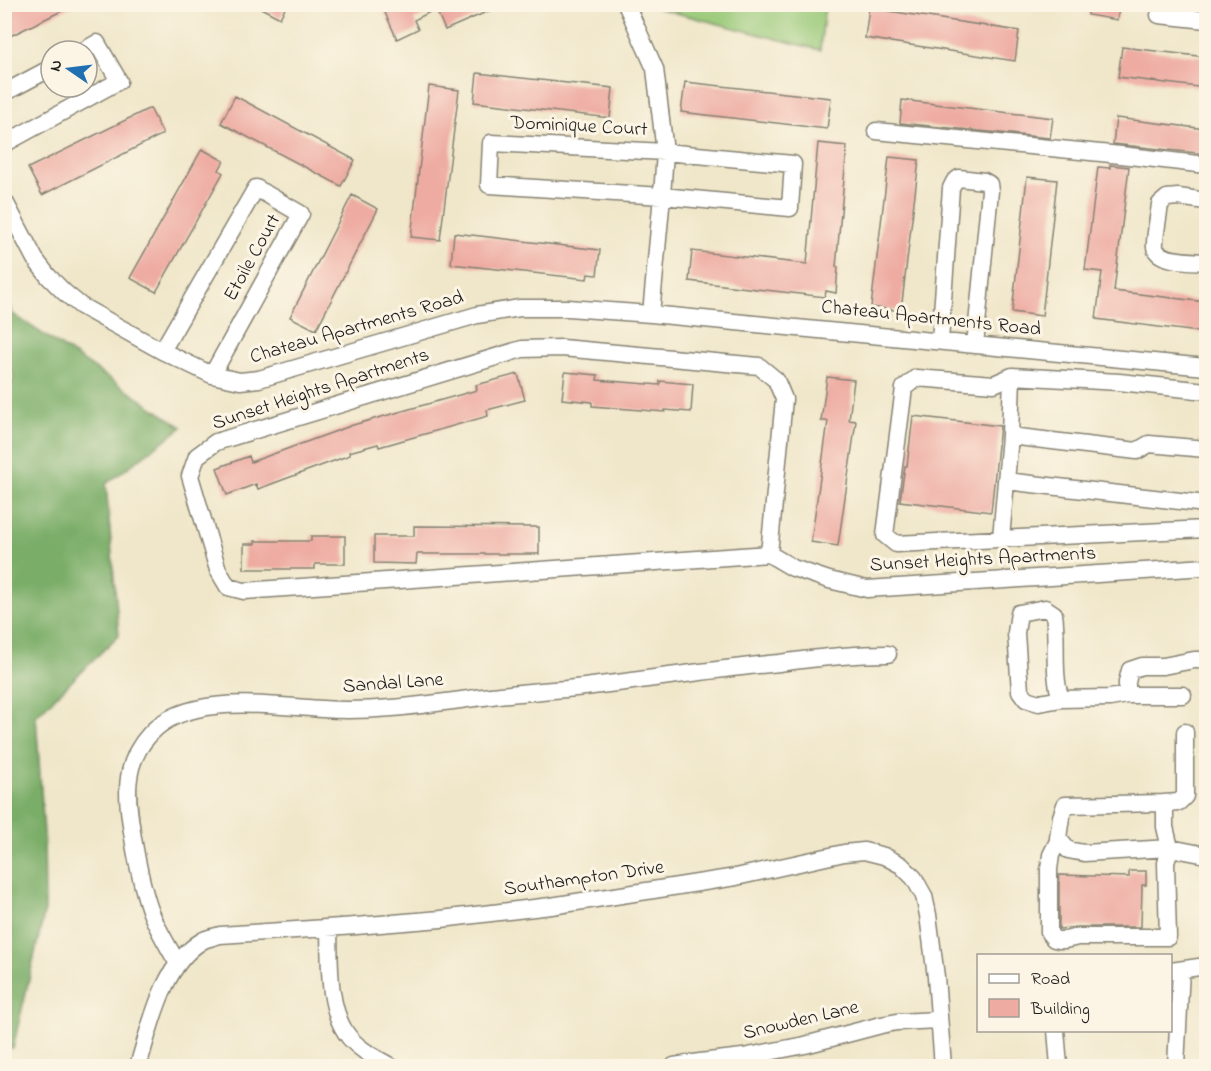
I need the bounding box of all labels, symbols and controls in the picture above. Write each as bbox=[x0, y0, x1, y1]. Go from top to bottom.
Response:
north arrow bbox=[39, 39, 99, 99]
text: N bbox=[43, 58, 69, 74]
street label: Dominique Court bbox=[509, 109, 648, 145]
street label: Etoile Court bbox=[217, 209, 289, 307]
street label: Chateau Apartments Road bbox=[247, 284, 467, 372]
street label: Chateau Apartments Road bbox=[820, 293, 1042, 345]
street label: Sunset Heights Apartments bbox=[209, 341, 434, 440]
street label: Sunset Heights Apartments bbox=[869, 540, 1097, 581]
street label: Sandal Lane bbox=[342, 666, 444, 702]
street label: Southampton Drive bbox=[502, 853, 666, 905]
legend bbox=[977, 954, 1172, 1032]
text: Road bbox=[1031, 967, 1070, 993]
street label: Snowden Lane bbox=[740, 994, 862, 1048]
text: Building bbox=[1030, 997, 1090, 1024]

